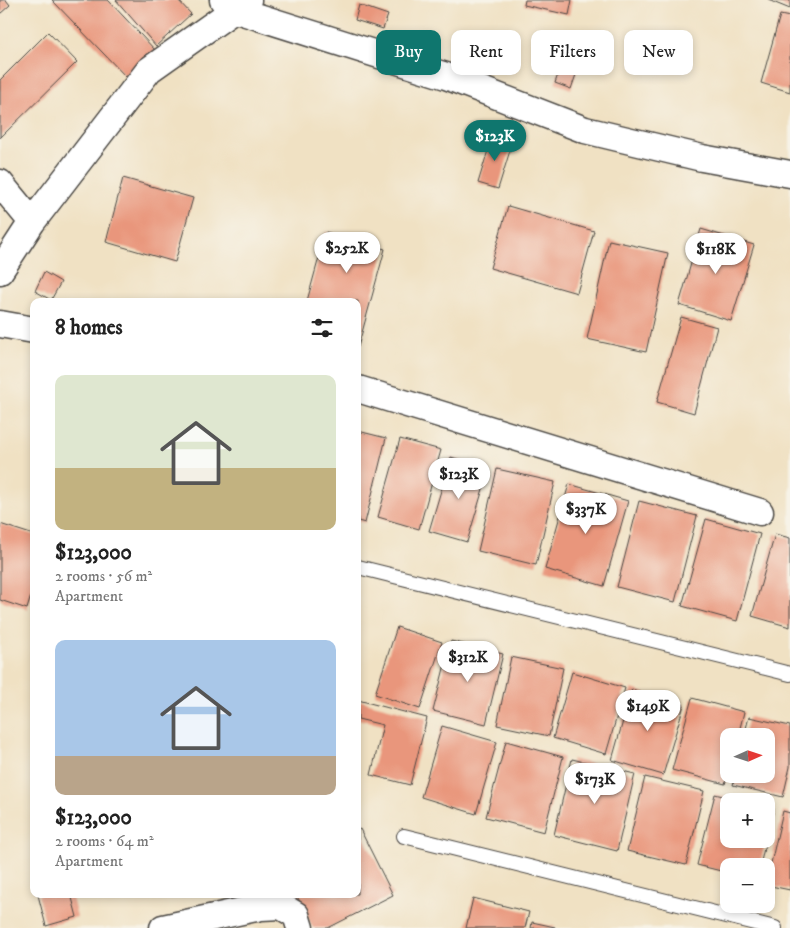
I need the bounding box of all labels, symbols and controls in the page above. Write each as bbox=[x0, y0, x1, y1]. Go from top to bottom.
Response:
chip: Buy bbox=[376, 30, 441, 75]
chip: Rent bbox=[451, 30, 521, 75]
chip: Filters bbox=[531, 30, 614, 75]
chip: New bbox=[624, 30, 693, 75]
pin: $123K bbox=[460, 120, 530, 162]
text: $123K bbox=[475, 126, 515, 146]
pin: $252K bbox=[312, 232, 382, 274]
pin: $118K bbox=[681, 232, 751, 275]
text: $252K bbox=[325, 238, 369, 258]
text: $118K bbox=[696, 239, 736, 259]
icon: filters bbox=[308, 314, 336, 342]
text: 8 homes bbox=[55, 315, 123, 341]
icon: home bbox=[151, 408, 241, 498]
pin: $123K bbox=[424, 458, 494, 500]
text: $123K bbox=[439, 464, 479, 484]
pin: $337K bbox=[551, 492, 621, 535]
text: $337K bbox=[566, 499, 606, 519]
text: $123,000 bbox=[55, 540, 132, 566]
text: 2 rooms · 56 m² bbox=[55, 566, 152, 586]
text: Apartment bbox=[55, 586, 123, 606]
pin: $312K bbox=[433, 640, 503, 683]
text: $312K bbox=[448, 647, 488, 667]
icon: home bbox=[151, 673, 241, 763]
pin: $149K bbox=[613, 690, 683, 732]
text: $149K bbox=[626, 696, 670, 716]
north arrow bbox=[720, 728, 775, 782]
map controls bbox=[720, 728, 775, 913]
pin: $173K bbox=[560, 762, 630, 805]
text: $173K bbox=[575, 769, 615, 789]
button: + bbox=[720, 793, 775, 848]
text: $123,000 bbox=[55, 805, 132, 831]
text: 2 rooms · 64 m² bbox=[55, 831, 154, 851]
text: Apartment bbox=[55, 851, 123, 871]
button: − bbox=[720, 858, 775, 913]

